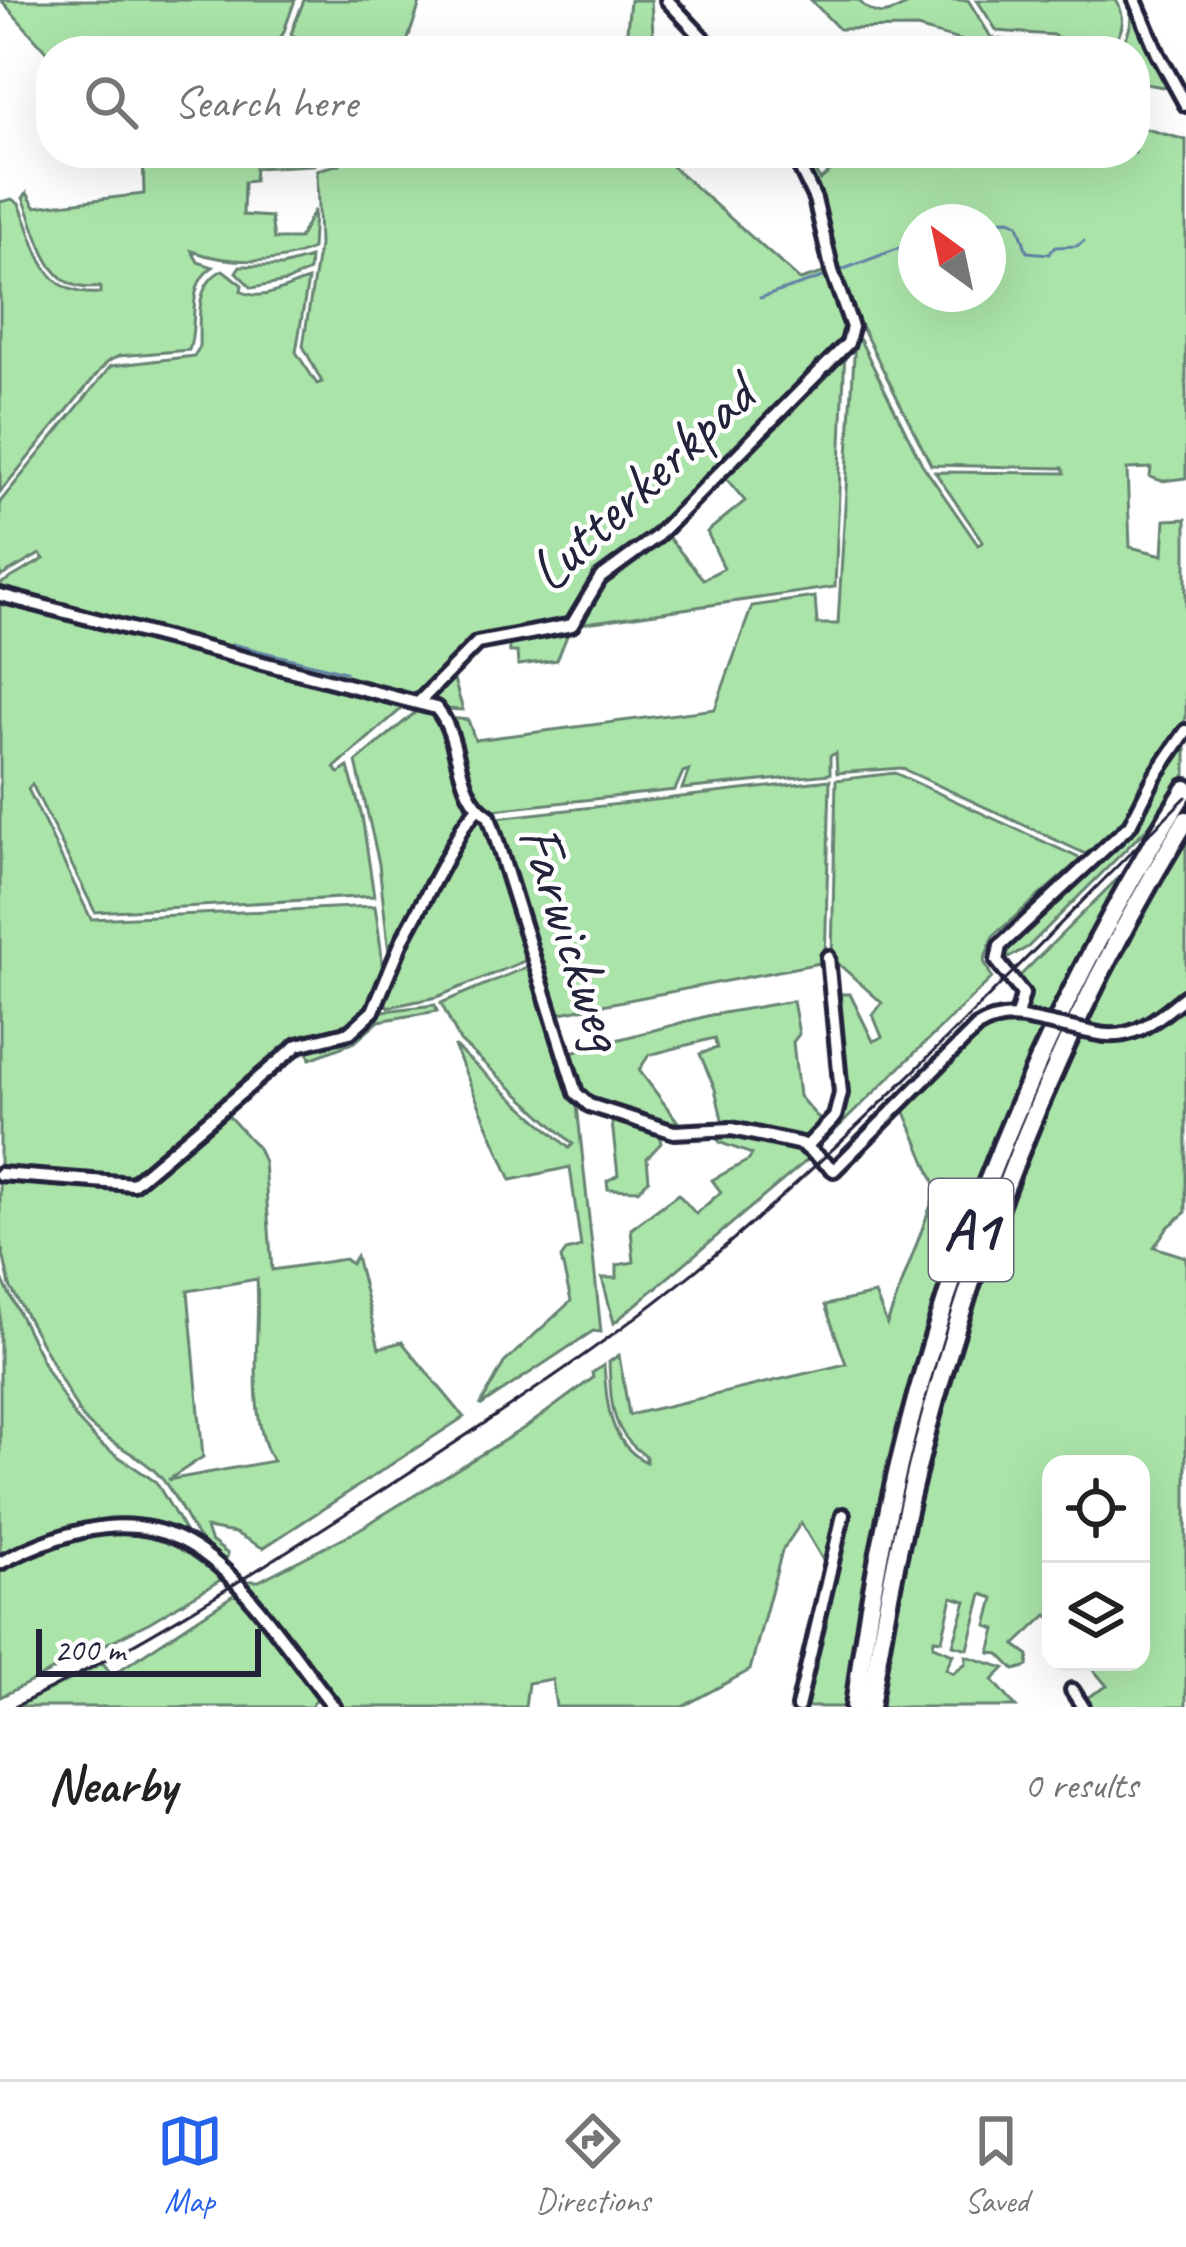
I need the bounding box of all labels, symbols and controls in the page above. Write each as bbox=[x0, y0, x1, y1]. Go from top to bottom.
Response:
search box bbox=[36, 36, 1150, 168]
icon: search bbox=[78, 69, 144, 135]
text: Search here bbox=[174, 74, 357, 131]
north arrow bbox=[898, 204, 1006, 312]
street label: Lutterkerkpad bbox=[511, 353, 777, 607]
street label: Farwickweg bbox=[501, 815, 646, 1062]
road number: A1 bbox=[929, 1179, 1013, 1281]
map controls bbox=[1042, 1455, 1150, 1671]
button: locate bbox=[1042, 1455, 1150, 1563]
button: layers bbox=[1042, 1563, 1150, 1671]
scale bar bbox=[36, 1623, 261, 1676]
text: 200 m bbox=[54, 1629, 125, 1671]
text: Nearby bbox=[48, 1753, 176, 1817]
text: 0 results bbox=[1024, 1761, 1138, 1810]
tab: Map bbox=[157, 2108, 223, 2222]
tab: Directions bbox=[536, 2108, 650, 2222]
tab: Saved bbox=[963, 2108, 1029, 2222]

